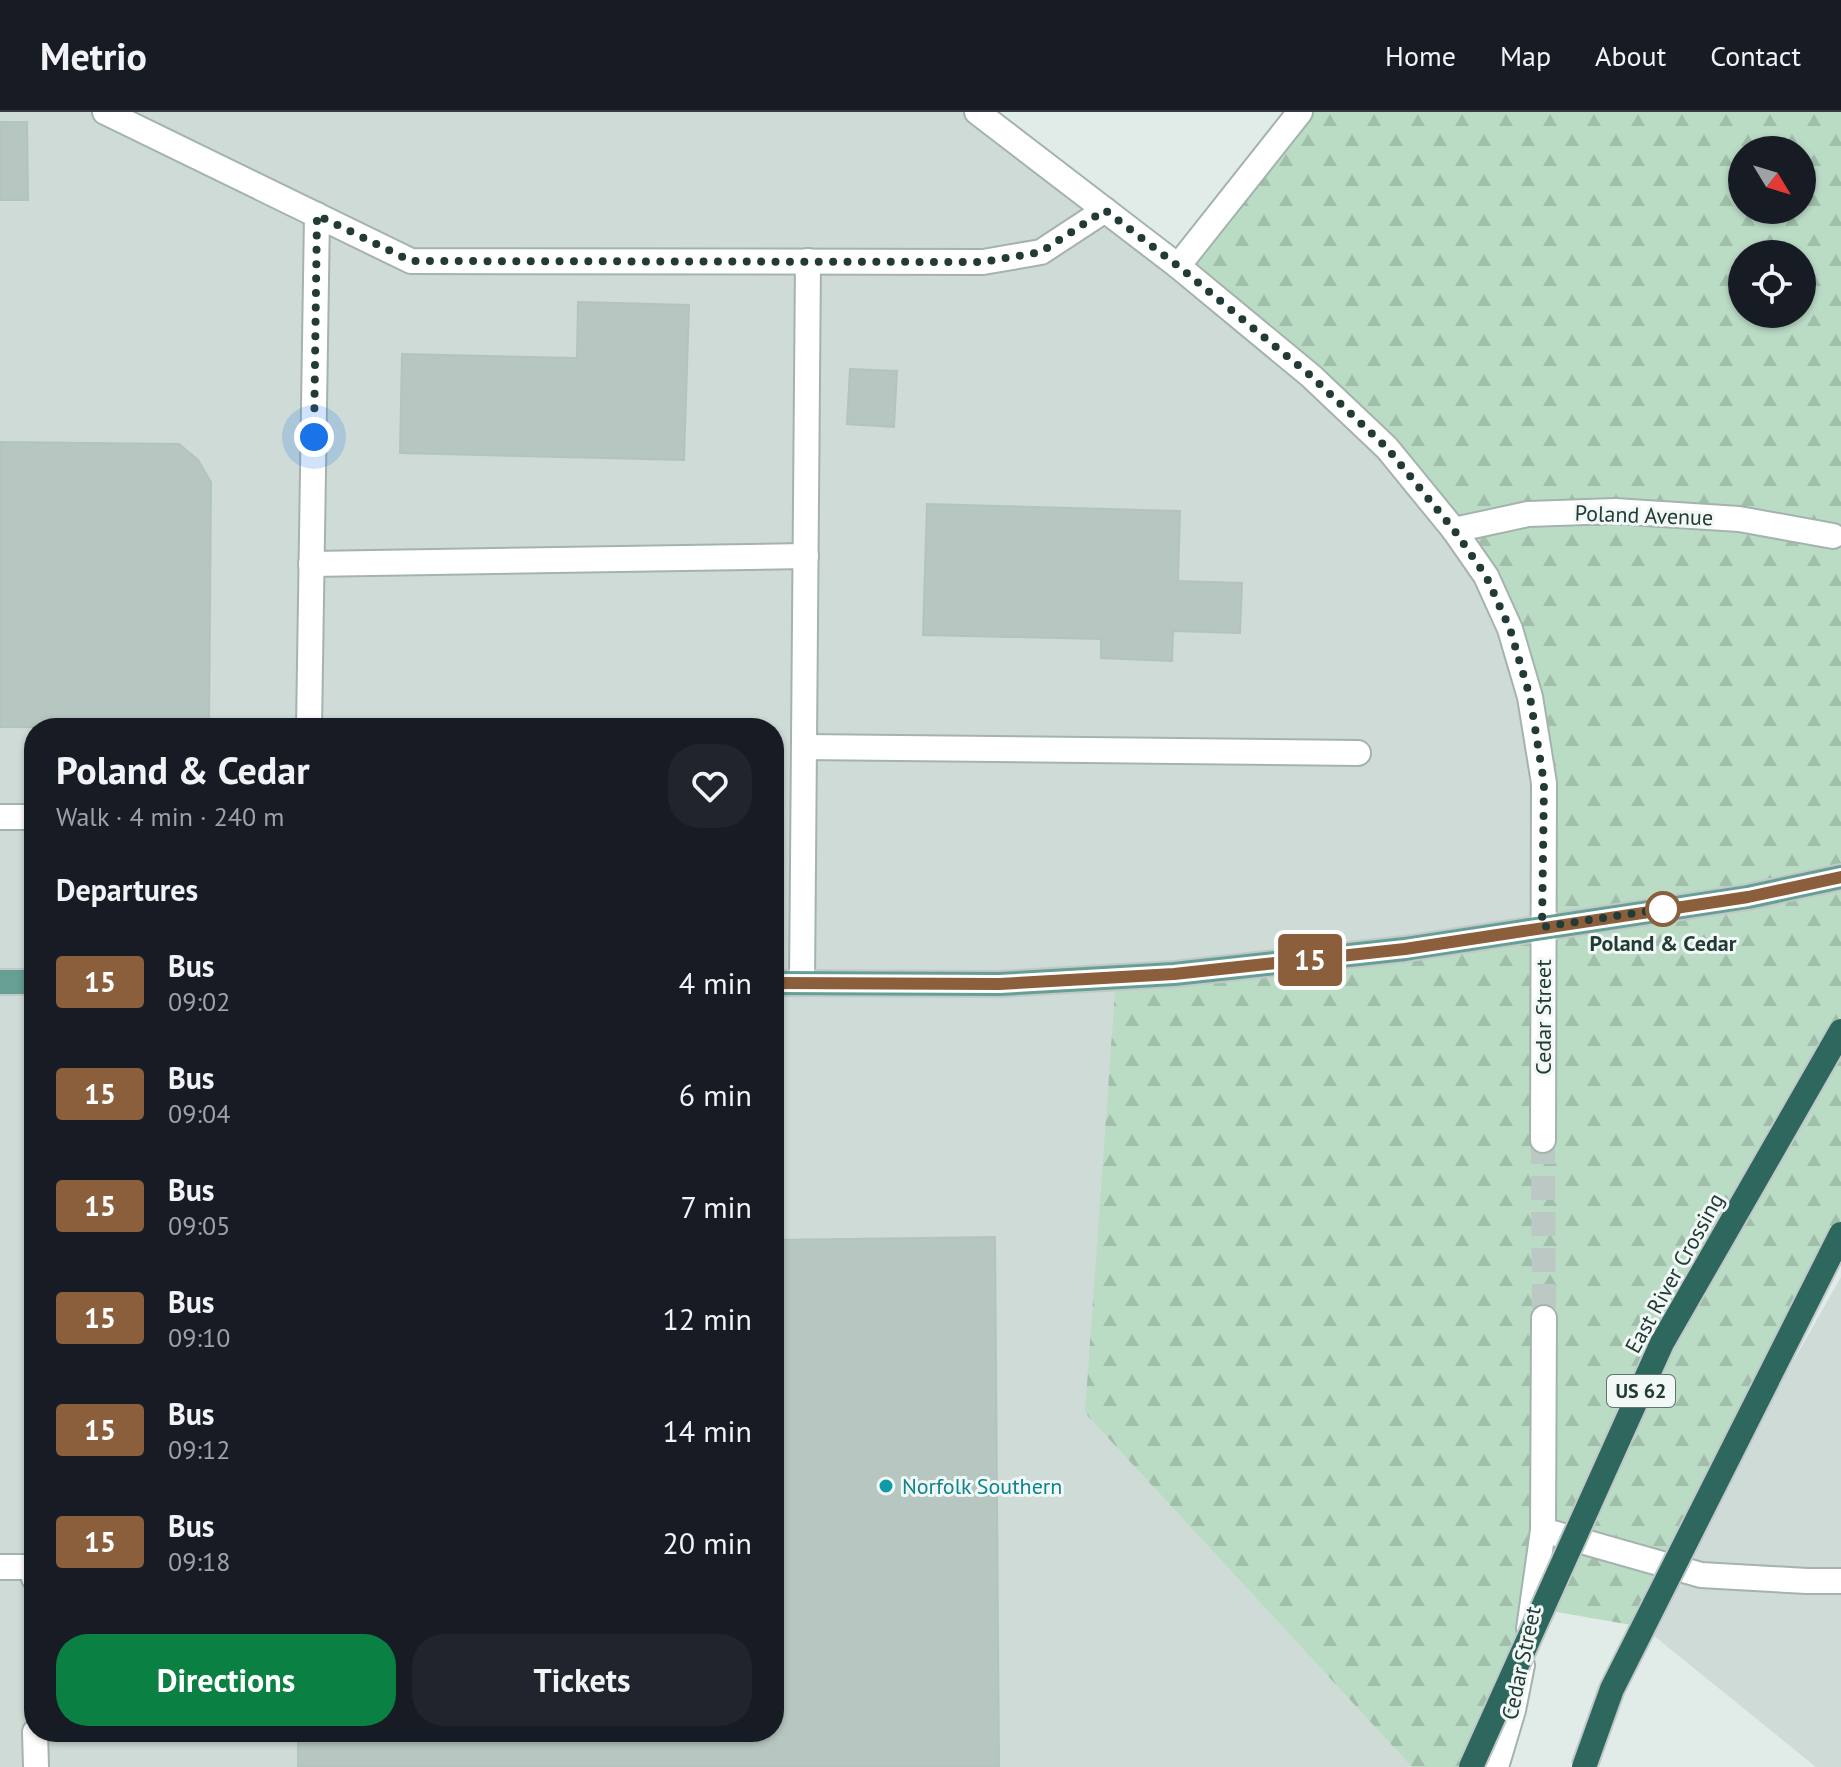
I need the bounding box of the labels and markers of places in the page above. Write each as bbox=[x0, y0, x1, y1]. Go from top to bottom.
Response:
marker: Poland & Cedar bbox=[1646, 892, 1680, 926]
place label: Poland & Cedar bbox=[1590, 929, 1737, 957]
place label: Norfolk Southern bbox=[902, 1472, 1062, 1500]
marker: Norfolk Southern bbox=[877, 1477, 895, 1495]

